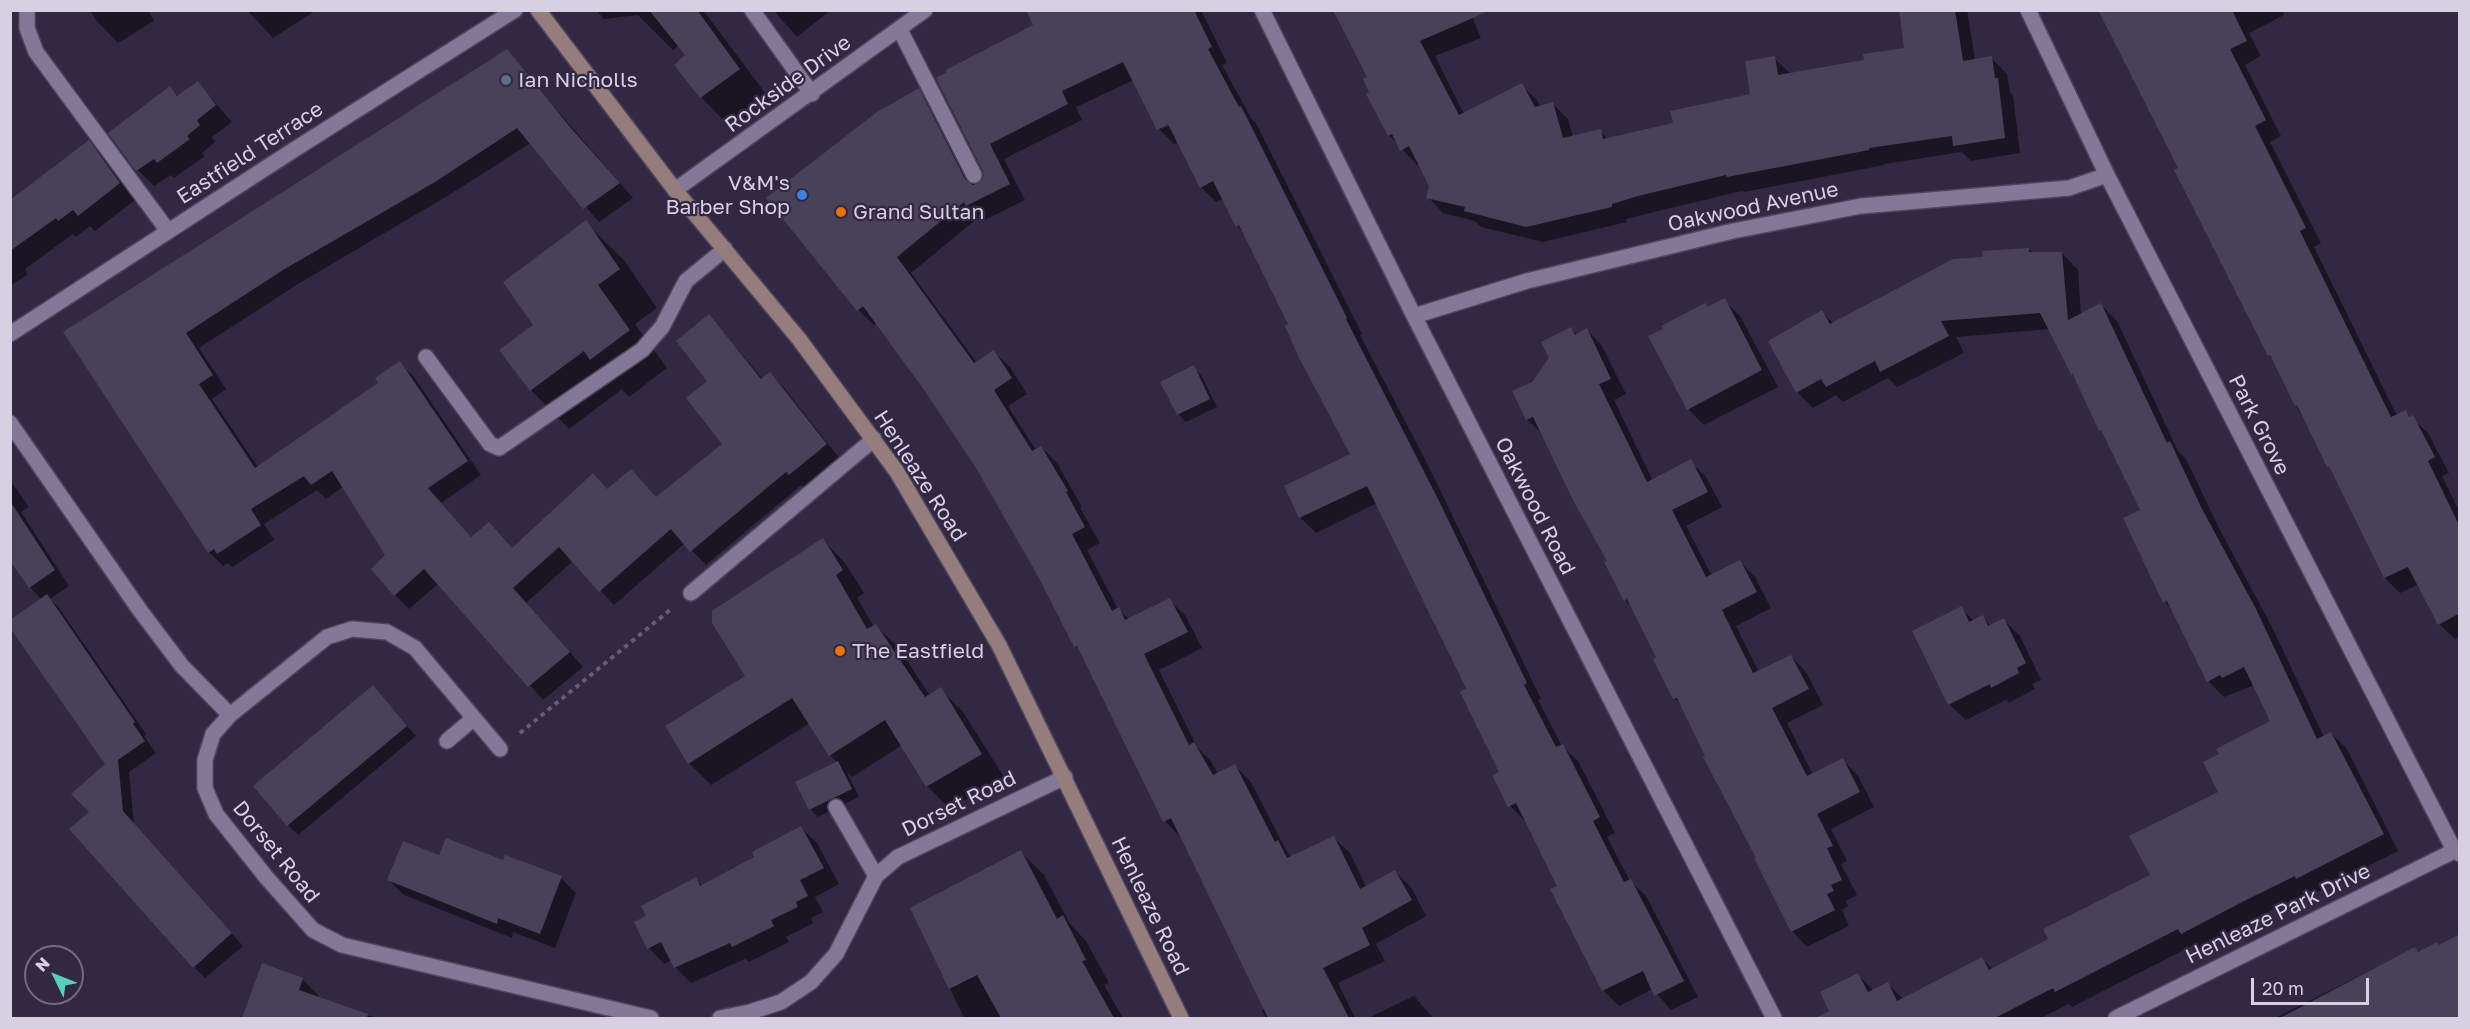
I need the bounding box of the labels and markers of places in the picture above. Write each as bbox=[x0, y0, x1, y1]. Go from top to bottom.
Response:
place label: Ian Nicholls bbox=[518, 67, 638, 93]
marker: Ian Nicholls bbox=[499, 73, 513, 87]
place label: V&M's Barber Shop bbox=[665, 170, 790, 220]
marker: V&M's Barber Shop bbox=[795, 188, 809, 202]
place label: Grand Sultan bbox=[853, 199, 984, 225]
marker: Grand Sultan bbox=[834, 205, 848, 219]
place label: The Eastfield bbox=[852, 638, 984, 664]
marker: The Eastfield bbox=[833, 644, 847, 658]

